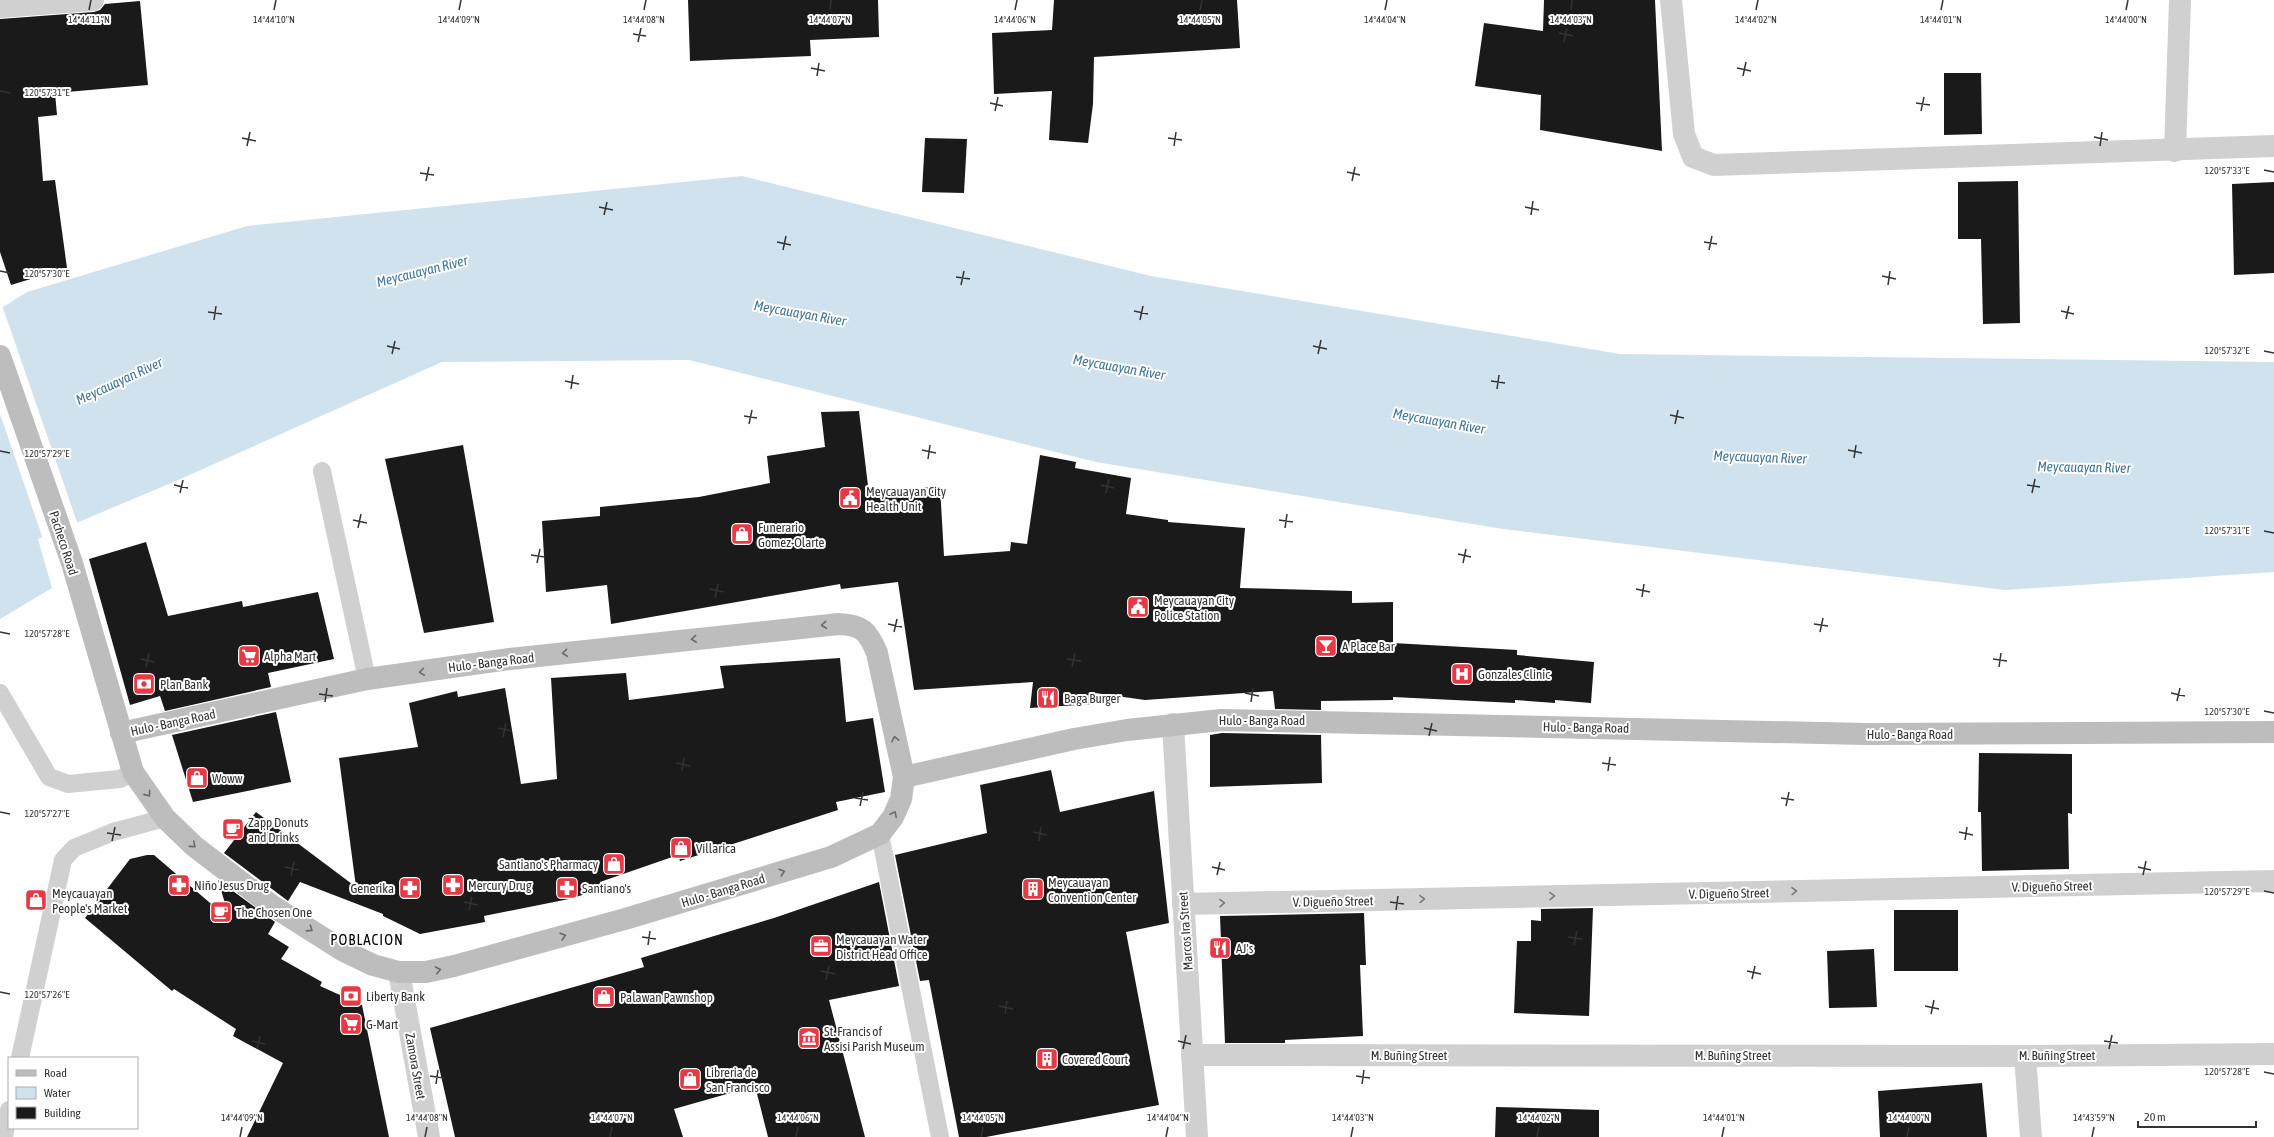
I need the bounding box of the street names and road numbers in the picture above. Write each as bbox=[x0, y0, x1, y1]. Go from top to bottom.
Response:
street label: Pacheco Road bbox=[46, 509, 81, 577]
street label: Hulo - Banga Road bbox=[447, 650, 535, 675]
street label: Hulo - Banga Road bbox=[129, 706, 217, 739]
street label: Hulo - Banga Road bbox=[1219, 713, 1305, 728]
street label: Hulo - Banga Road bbox=[1543, 719, 1629, 736]
street label: Hulo - Banga Road bbox=[1867, 727, 1953, 742]
street label: Hulo - Banga Road bbox=[680, 871, 767, 910]
street label: V. Digueño Street bbox=[2012, 878, 2093, 895]
street label: V. Digueño Street bbox=[1689, 885, 1770, 902]
street label: Marcos Ira Street bbox=[1175, 891, 1196, 971]
street label: V. Digueño Street bbox=[1293, 893, 1374, 910]
street label: Zamora Street bbox=[402, 1032, 429, 1101]
street label: M. Buñing Street bbox=[1371, 1048, 1448, 1063]
street label: M. Buñing Street bbox=[1695, 1048, 1772, 1063]
street label: M. Buñing Street bbox=[2019, 1048, 2096, 1063]

